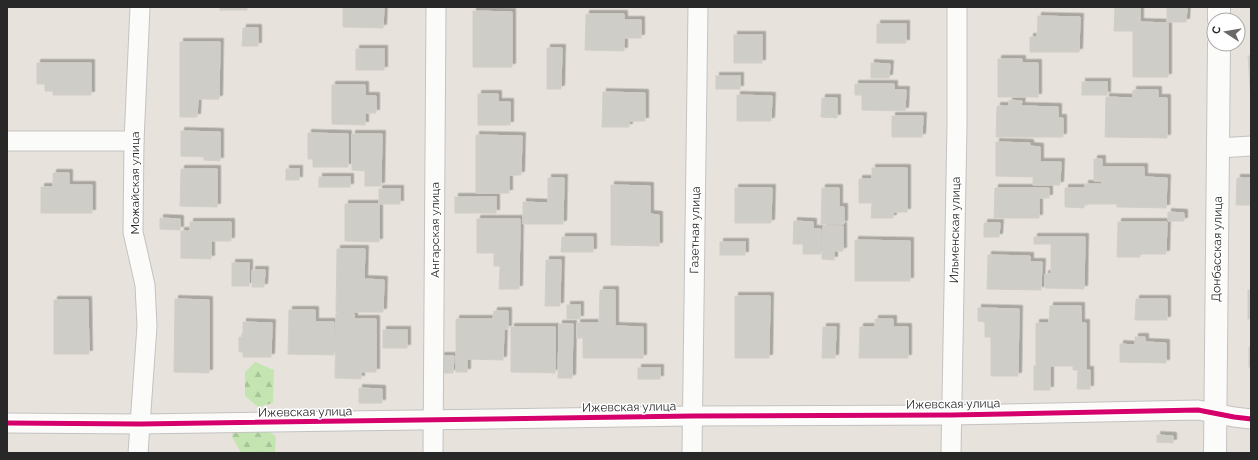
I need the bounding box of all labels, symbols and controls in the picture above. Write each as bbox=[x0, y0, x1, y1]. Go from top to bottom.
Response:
north arrow bbox=[1206, 12, 1246, 52]
text: С bbox=[1210, 25, 1224, 35]
street label: Можайская улица bbox=[128, 132, 142, 234]
street label: Ильменская улица bbox=[947, 177, 963, 283]
street label: Ангарская улица bbox=[428, 182, 442, 278]
street label: Газетная улица bbox=[687, 186, 703, 274]
street label: Донбасская улица bbox=[1209, 196, 1225, 302]
street label: Ижевская улица bbox=[906, 396, 1000, 412]
street label: Ижевская улица bbox=[582, 399, 676, 415]
street label: Ижевская улица bbox=[258, 404, 352, 420]

